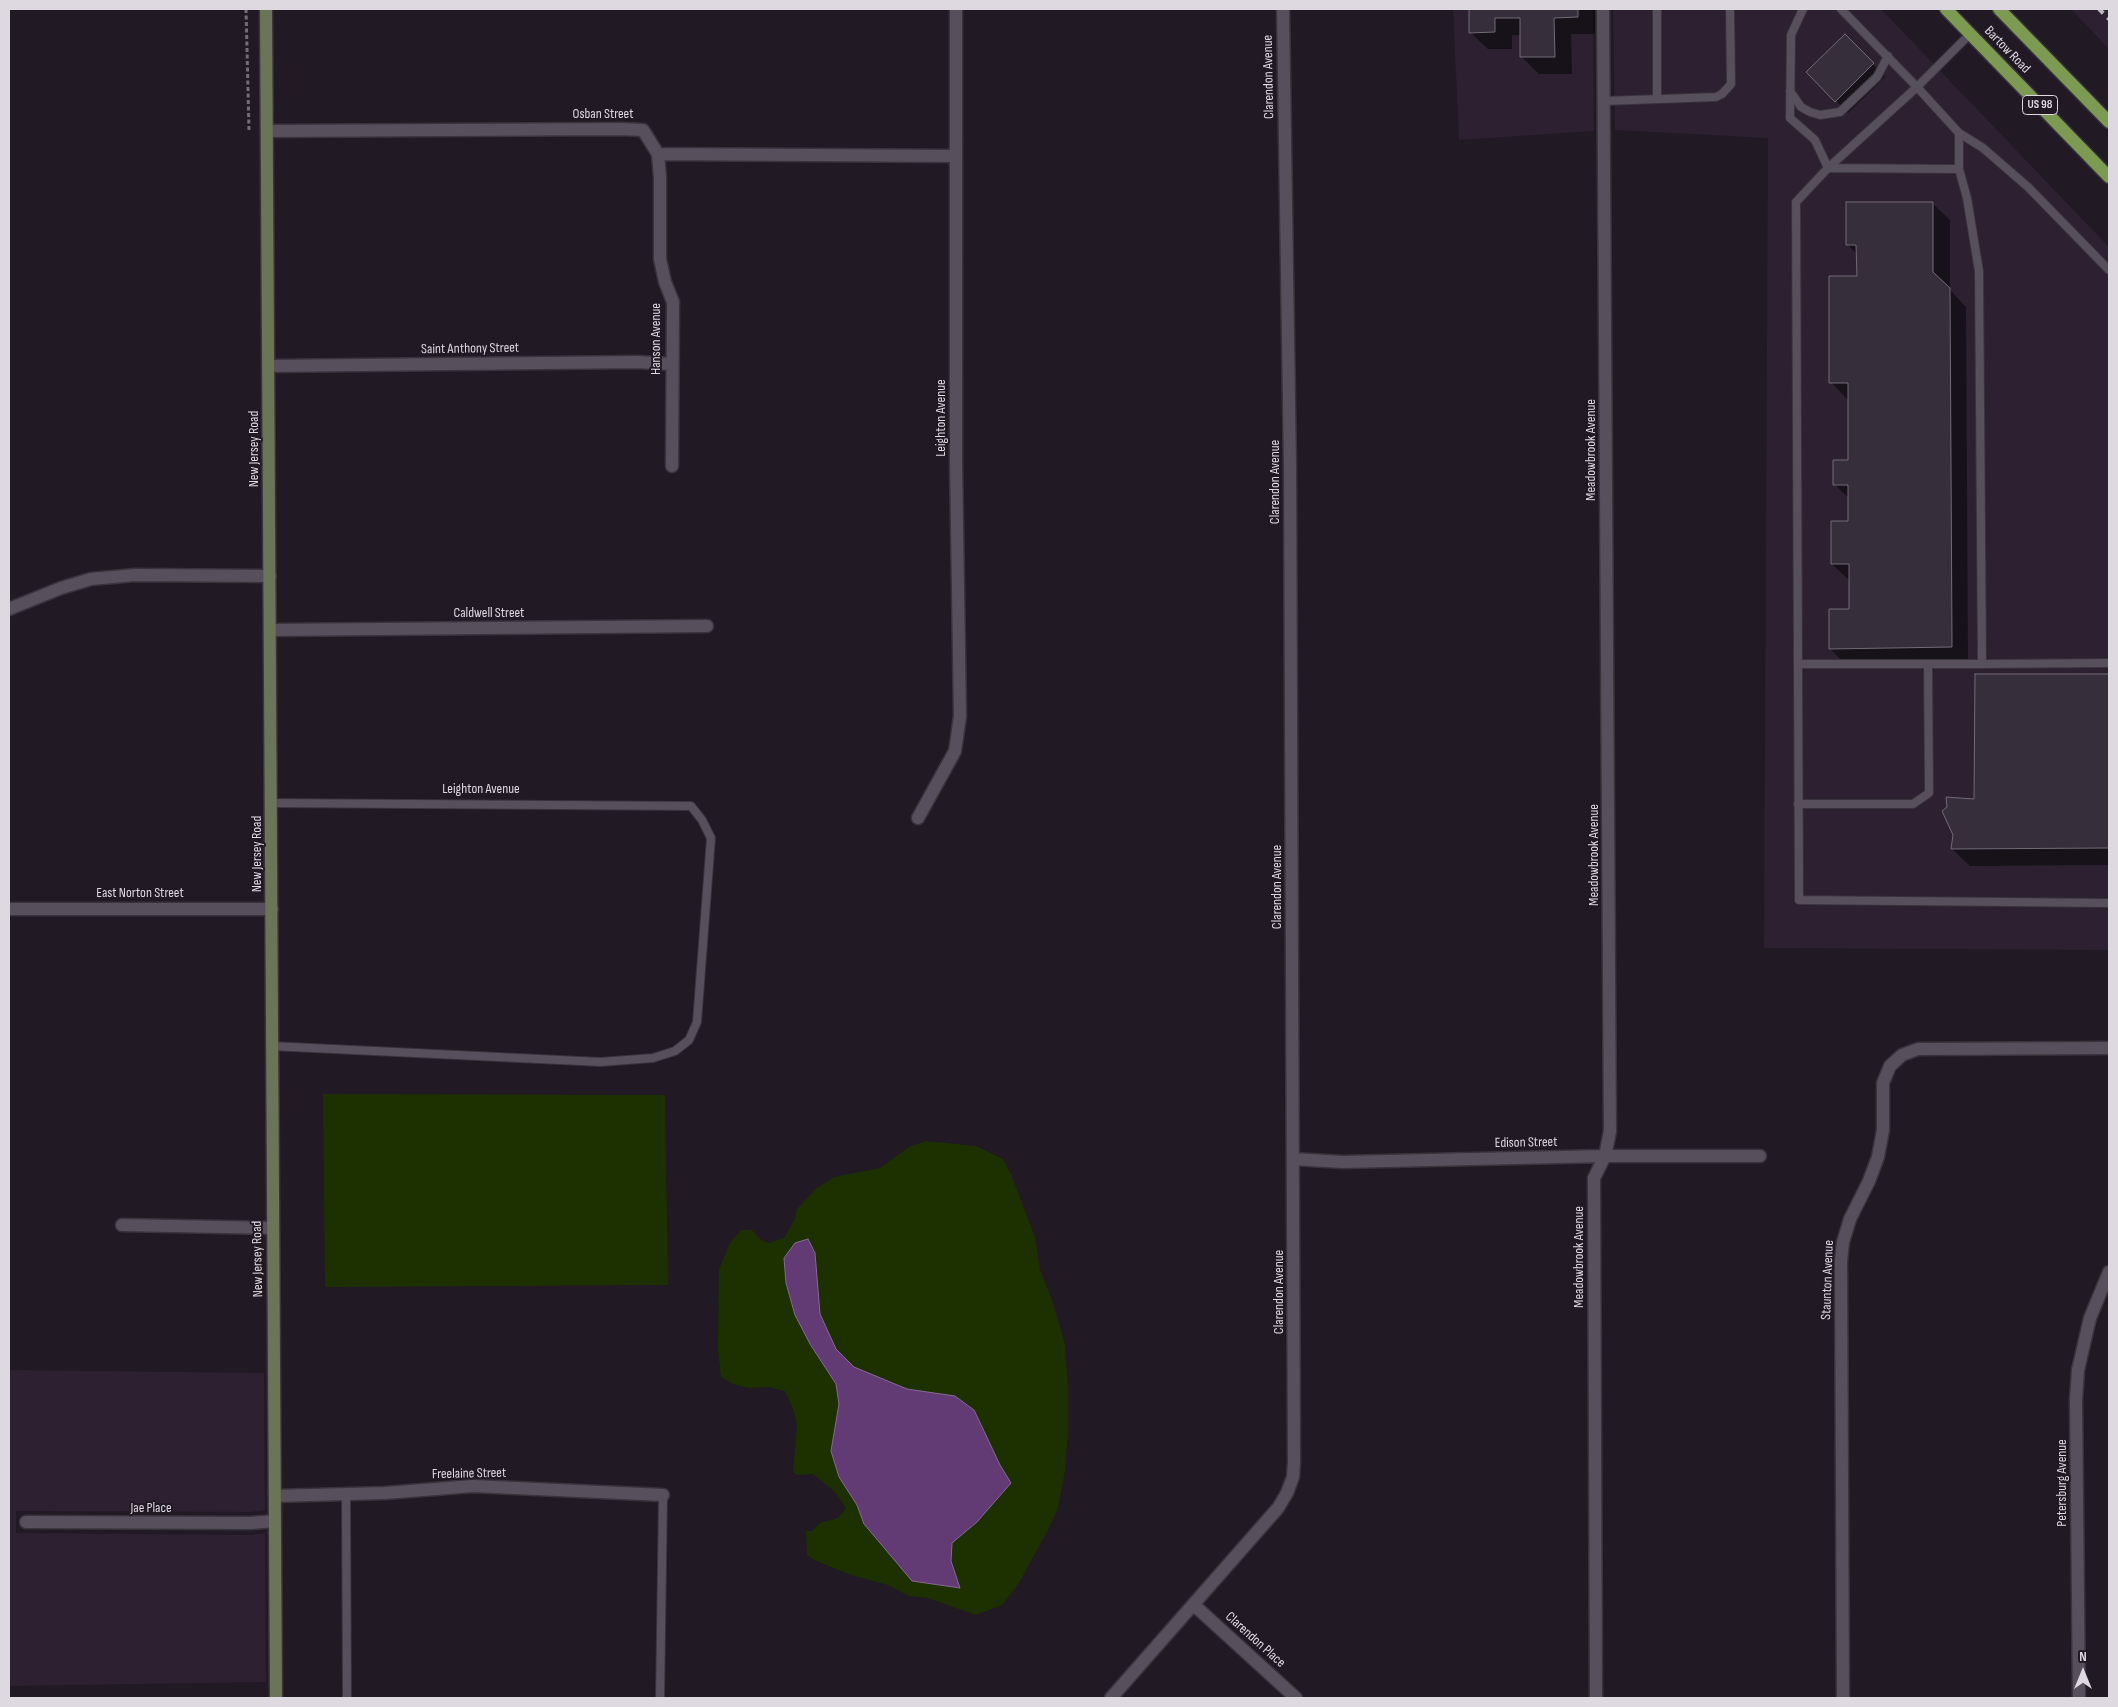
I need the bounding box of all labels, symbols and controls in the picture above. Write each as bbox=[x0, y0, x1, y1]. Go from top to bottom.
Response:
street label: Bartow Road bbox=[1980, 23, 2034, 77]
street label: Clarendon Avenue bbox=[1260, 35, 1278, 119]
road number: US 98 bbox=[2022, 96, 2058, 114]
street label: Osban Street bbox=[573, 106, 633, 122]
street label: Hanson Avenue bbox=[648, 303, 664, 375]
street label: Saint Anthony Street bbox=[421, 340, 519, 358]
street label: Leighton Avenue bbox=[933, 379, 949, 457]
street label: Meadowbrook Avenue bbox=[1583, 399, 1599, 501]
street label: New Jersey Road bbox=[246, 411, 262, 487]
street label: Clarendon Avenue bbox=[1267, 440, 1283, 524]
street label: Caldwell Street bbox=[454, 605, 524, 621]
street label: Leighton Avenue bbox=[442, 781, 520, 797]
street label: Meadowbrook Avenue bbox=[1586, 804, 1602, 906]
street label: New Jersey Road bbox=[249, 816, 265, 892]
street label: Clarendon Avenue bbox=[1269, 845, 1285, 929]
street label: East Norton Street bbox=[96, 885, 184, 901]
street label: Edison Street bbox=[1494, 1134, 1558, 1152]
street label: Meadowbrook Avenue bbox=[1571, 1206, 1587, 1308]
street label: New Jersey Road bbox=[249, 1221, 267, 1297]
street label: Staunton Avenue bbox=[1818, 1240, 1838, 1320]
street label: Clarendon Avenue bbox=[1271, 1250, 1287, 1334]
street label: Petersburg Avenue bbox=[2054, 1439, 2070, 1527]
street label: Freelaine Street bbox=[432, 1465, 506, 1483]
street label: Jae Place bbox=[130, 1500, 172, 1516]
street label: Clarendon Place bbox=[1221, 1609, 1289, 1671]
north arrow bbox=[2058, 1647, 2108, 1697]
text: N bbox=[2079, 1648, 2087, 1665]

